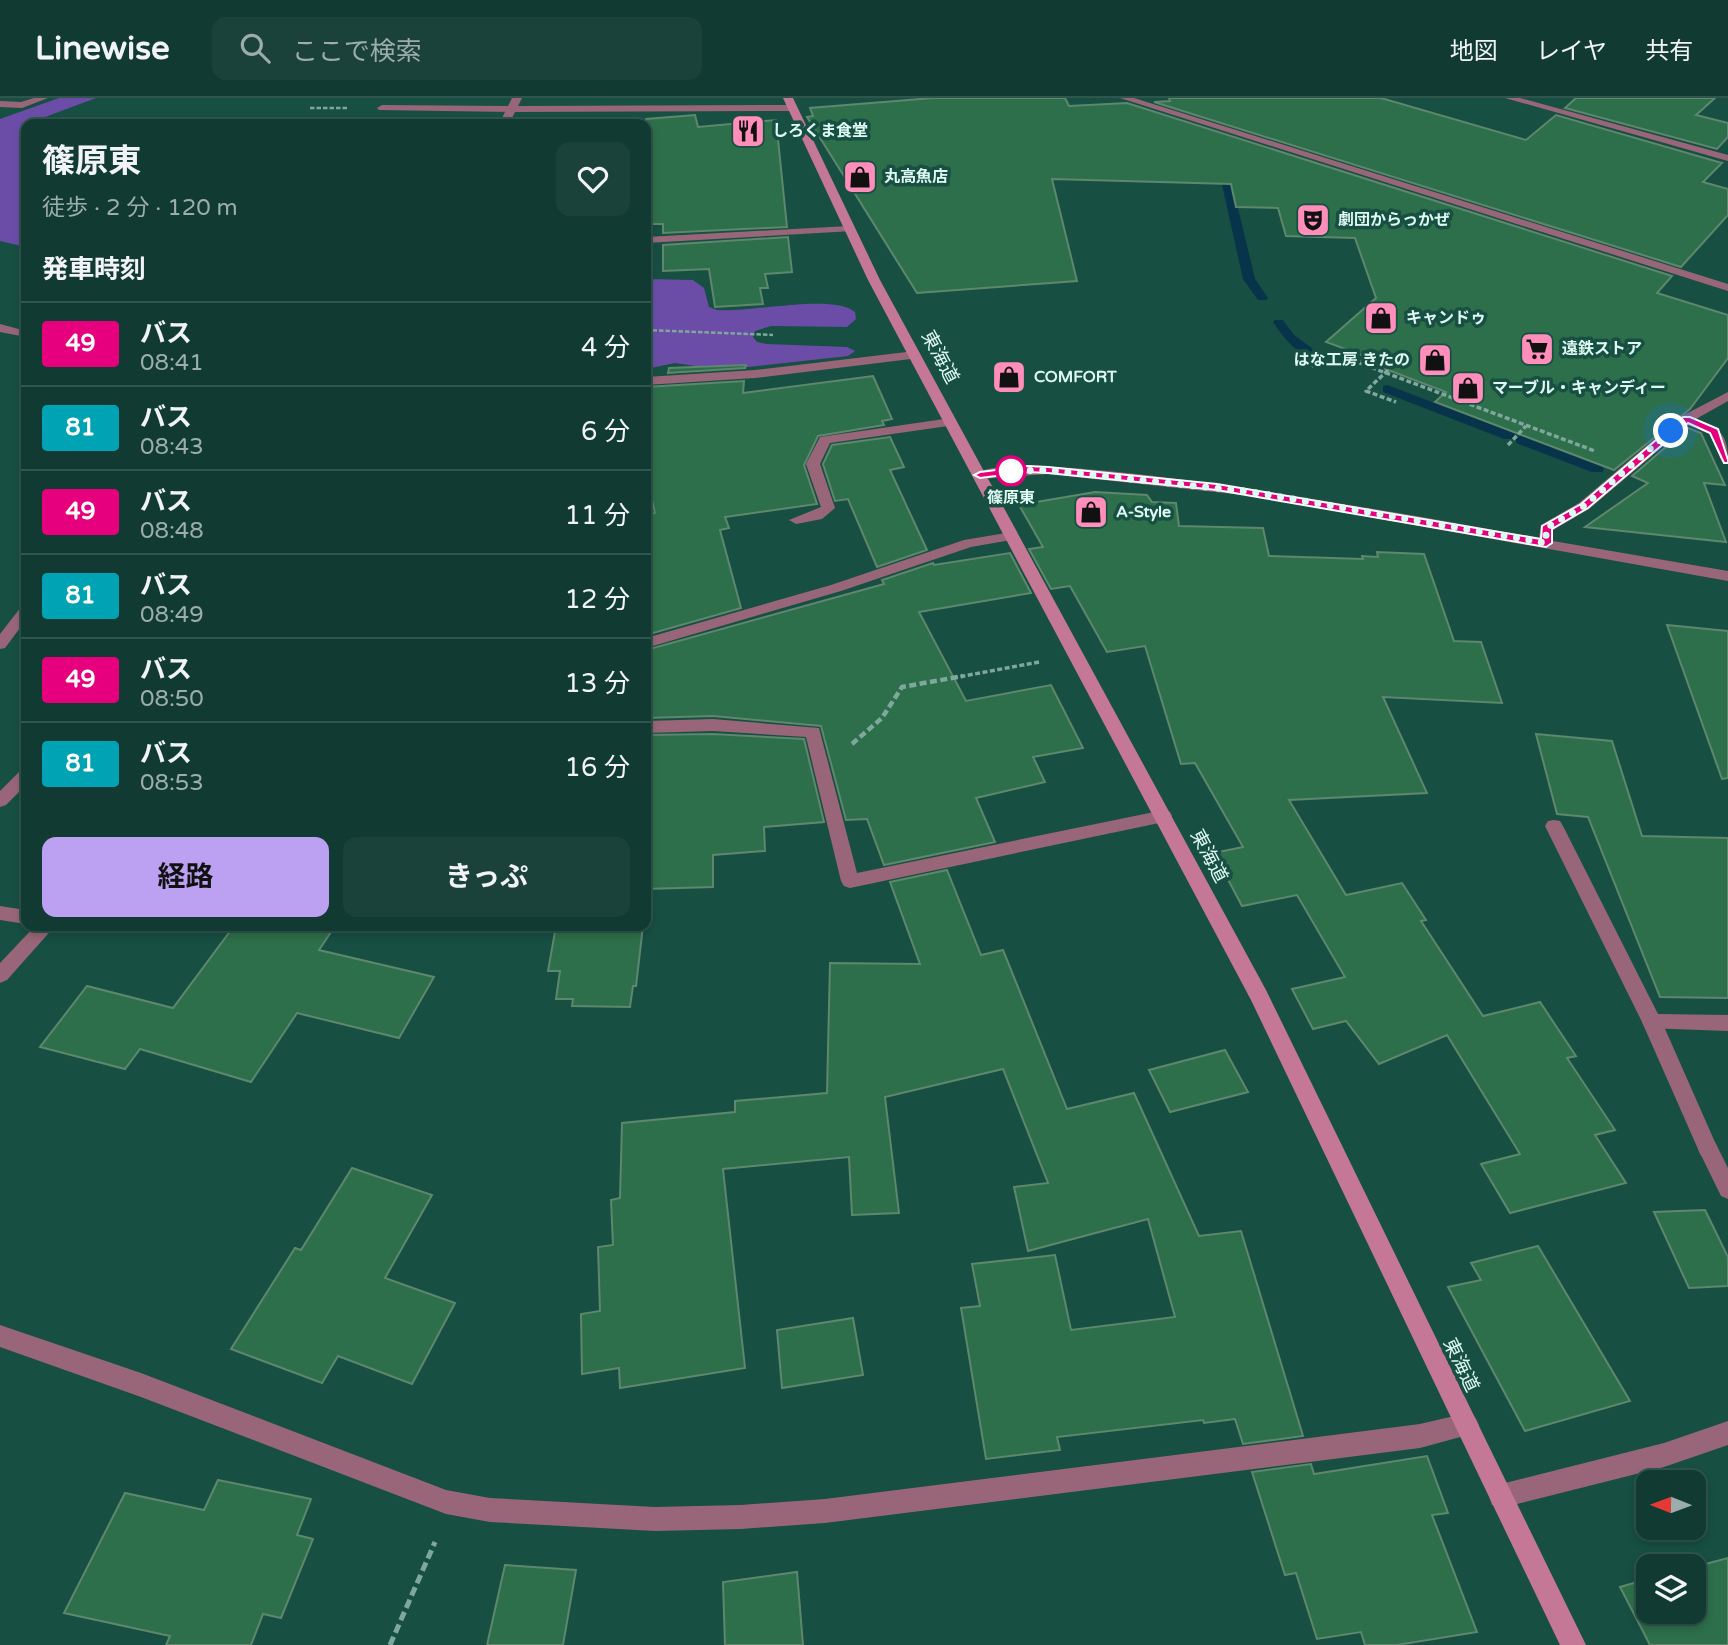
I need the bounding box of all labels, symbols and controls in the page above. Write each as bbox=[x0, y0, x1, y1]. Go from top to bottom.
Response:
search box bbox=[212, 17, 702, 80]
text: Linewise bbox=[35, 29, 170, 68]
icon: search bbox=[236, 29, 274, 67]
text: ここで検索 bbox=[292, 36, 422, 67]
text: 地図 bbox=[1450, 37, 1498, 66]
text: レイヤ bbox=[1536, 37, 1607, 66]
text: 共有 bbox=[1645, 37, 1693, 66]
restaurant icon: しろくま食堂 bbox=[729, 112, 767, 150]
place label: しろくま食堂 bbox=[772, 121, 868, 141]
text: 篠原東 bbox=[42, 142, 141, 181]
button: heart bbox=[556, 142, 630, 216]
shop icon: 丸高魚店 bbox=[841, 158, 879, 196]
place label: 丸高魚店 bbox=[884, 167, 948, 187]
text: 徒歩 · 2 分 · 120 m bbox=[42, 194, 238, 222]
theatre icon: 劇団からっかぜ bbox=[1294, 201, 1332, 239]
place label: 劇団からっかぜ bbox=[1338, 210, 1450, 230]
text: 発車時刻 bbox=[42, 254, 146, 285]
shop icon: キャンドゥ bbox=[1362, 299, 1400, 337]
place label: キャンドゥ bbox=[1406, 308, 1486, 328]
text: バス bbox=[140, 318, 192, 349]
street label: 東海道 bbox=[917, 327, 963, 387]
text: 49 bbox=[65, 329, 96, 358]
supermarket icon: 遠鉄ストア bbox=[1518, 330, 1556, 368]
text: 4 分 bbox=[581, 332, 630, 363]
place label: 遠鉄ストア bbox=[1562, 339, 1642, 359]
shop icon: はな工房 きたの bbox=[1416, 341, 1454, 379]
text: 08:41 bbox=[140, 349, 204, 377]
place label: はな工房 きたの bbox=[1294, 350, 1410, 370]
shop icon: COMFORT bbox=[990, 358, 1028, 396]
place label: COMFORT bbox=[1034, 367, 1117, 387]
shop icon: マーブル・キャンディー bbox=[1449, 369, 1487, 407]
place label: マーブル・キャンディー bbox=[1492, 378, 1666, 398]
text: バス bbox=[140, 402, 192, 433]
text: 81 bbox=[65, 413, 96, 442]
your location bbox=[1653, 413, 1688, 448]
text: 6 分 bbox=[581, 416, 630, 447]
text: 08:43 bbox=[140, 433, 204, 461]
marker: 篠原東 bbox=[996, 456, 1026, 486]
text: バス bbox=[140, 486, 192, 517]
place label: 篠原東 bbox=[987, 488, 1035, 508]
shop icon: A-Style bbox=[1072, 493, 1110, 531]
text: 49 bbox=[65, 497, 96, 526]
text: 11 分 bbox=[565, 500, 630, 531]
place label: A-Style bbox=[1116, 502, 1171, 522]
text: 08:48 bbox=[140, 517, 204, 545]
text: バス bbox=[140, 570, 192, 601]
text: 81 bbox=[65, 581, 96, 610]
text: 12 分 bbox=[565, 584, 630, 615]
text: 08:49 bbox=[140, 601, 204, 629]
text: バス bbox=[140, 654, 192, 685]
text: 49 bbox=[65, 665, 96, 694]
text: 13 分 bbox=[565, 668, 630, 699]
text: 08:50 bbox=[140, 685, 204, 713]
text: バス bbox=[140, 738, 192, 769]
text: 81 bbox=[65, 749, 96, 778]
text: 16 分 bbox=[565, 752, 630, 783]
text: 08:53 bbox=[140, 769, 204, 797]
street label: 東海道 bbox=[1186, 826, 1232, 886]
button: 経路 bbox=[42, 837, 329, 917]
button: きっぷ bbox=[343, 837, 630, 917]
street label: 東海道 bbox=[1439, 1335, 1483, 1395]
north arrow bbox=[1636, 1470, 1706, 1540]
map controls bbox=[1636, 1470, 1706, 1624]
button: layers bbox=[1636, 1554, 1706, 1624]

